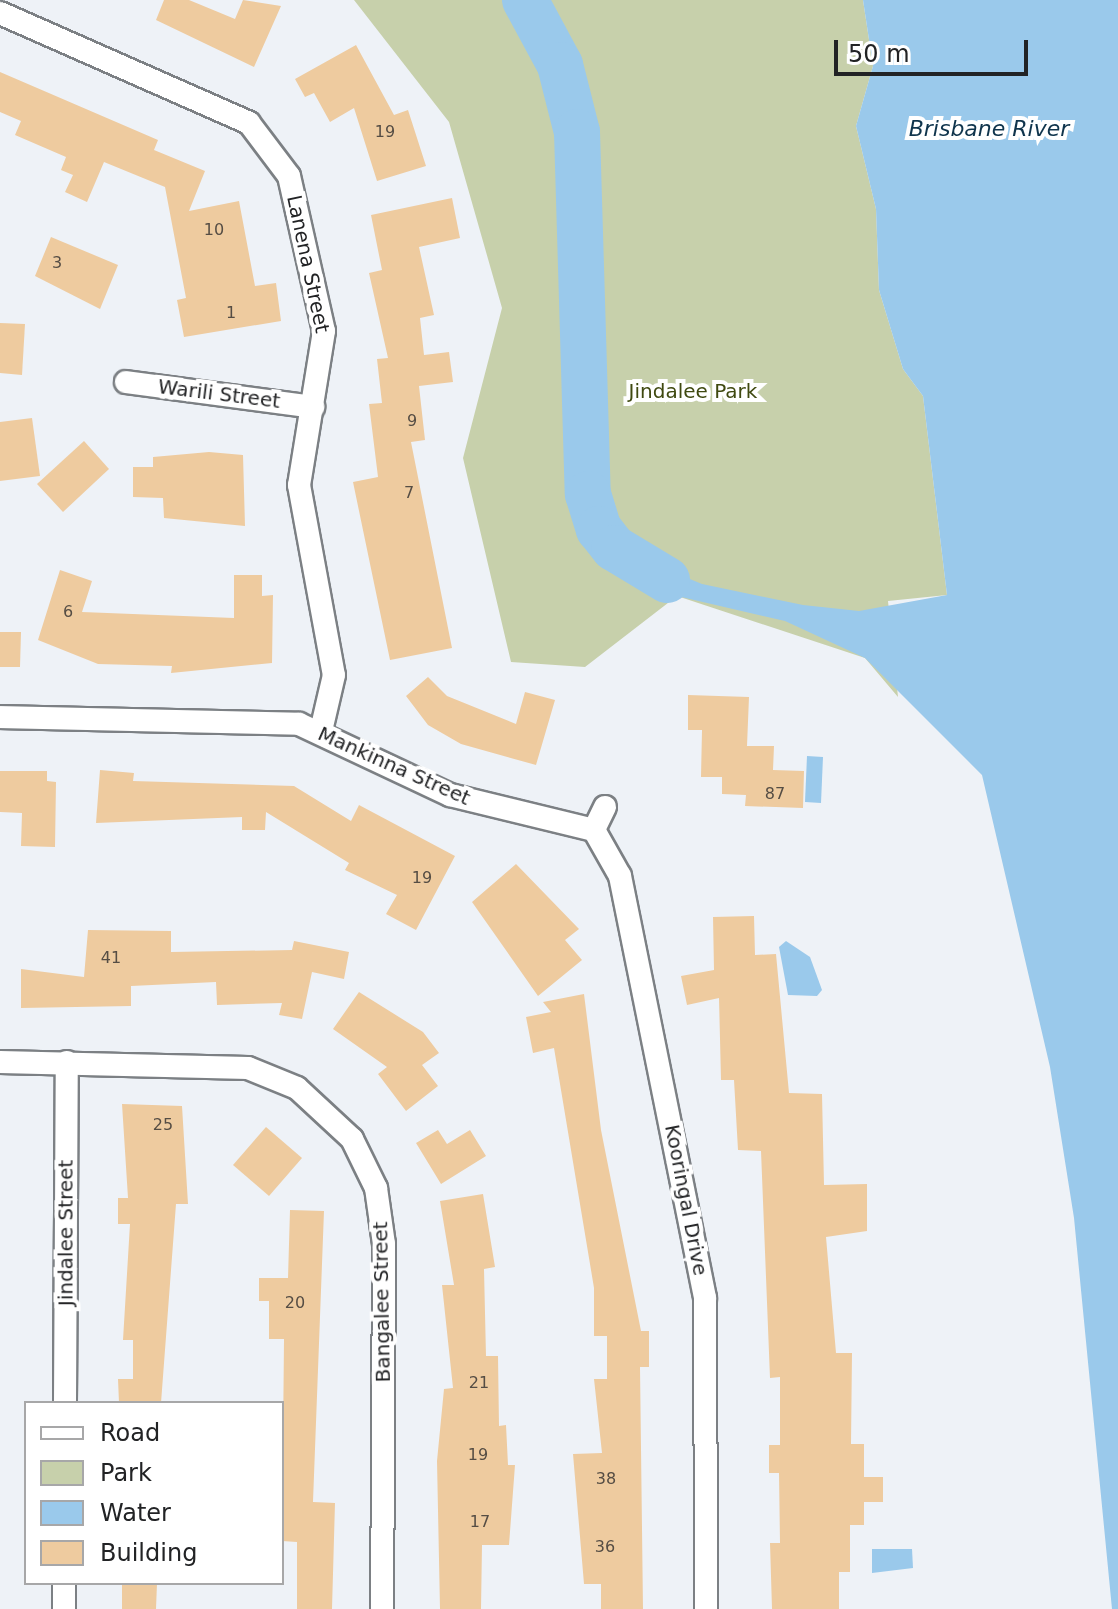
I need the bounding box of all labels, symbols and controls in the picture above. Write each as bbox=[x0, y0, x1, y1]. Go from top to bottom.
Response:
scale bar bbox=[838, 24, 1032, 74]
text: 50 m bbox=[848, 40, 910, 68]
water label: Brisbane River bbox=[909, 116, 1069, 142]
house number: 19 bbox=[375, 122, 395, 142]
street label: Lanena Street bbox=[282, 193, 334, 335]
house number: 10 bbox=[204, 220, 224, 240]
house number: 3 bbox=[52, 253, 62, 273]
house number: 1 bbox=[226, 303, 236, 323]
street label: Warili Street bbox=[157, 375, 281, 413]
park label: Jindalee Park bbox=[629, 379, 757, 403]
house number: 9 bbox=[407, 411, 417, 431]
house number: 7 bbox=[404, 483, 414, 503]
house number: 6 bbox=[63, 602, 73, 622]
street label: Mankinna Street bbox=[314, 722, 474, 810]
house number: 87 bbox=[765, 784, 785, 804]
house number: 19 bbox=[412, 868, 432, 888]
house number: 41 bbox=[101, 948, 121, 968]
house number: 25 bbox=[153, 1115, 173, 1135]
street label: Kooringal Drive bbox=[660, 1123, 712, 1277]
street label: Jindalee Street bbox=[54, 1160, 78, 1306]
street label: Bangalee Street bbox=[369, 1221, 395, 1383]
house number: 20 bbox=[285, 1293, 305, 1313]
house number: 21 bbox=[469, 1373, 489, 1393]
legend bbox=[24, 1401, 284, 1585]
text: Road bbox=[100, 1419, 160, 1447]
house number: 19 bbox=[468, 1445, 488, 1465]
text: Park bbox=[100, 1459, 152, 1487]
house number: 38 bbox=[596, 1469, 616, 1489]
text: Water bbox=[100, 1499, 171, 1527]
house number: 17 bbox=[470, 1512, 490, 1532]
house number: 36 bbox=[595, 1537, 615, 1557]
text: Building bbox=[100, 1539, 197, 1567]

